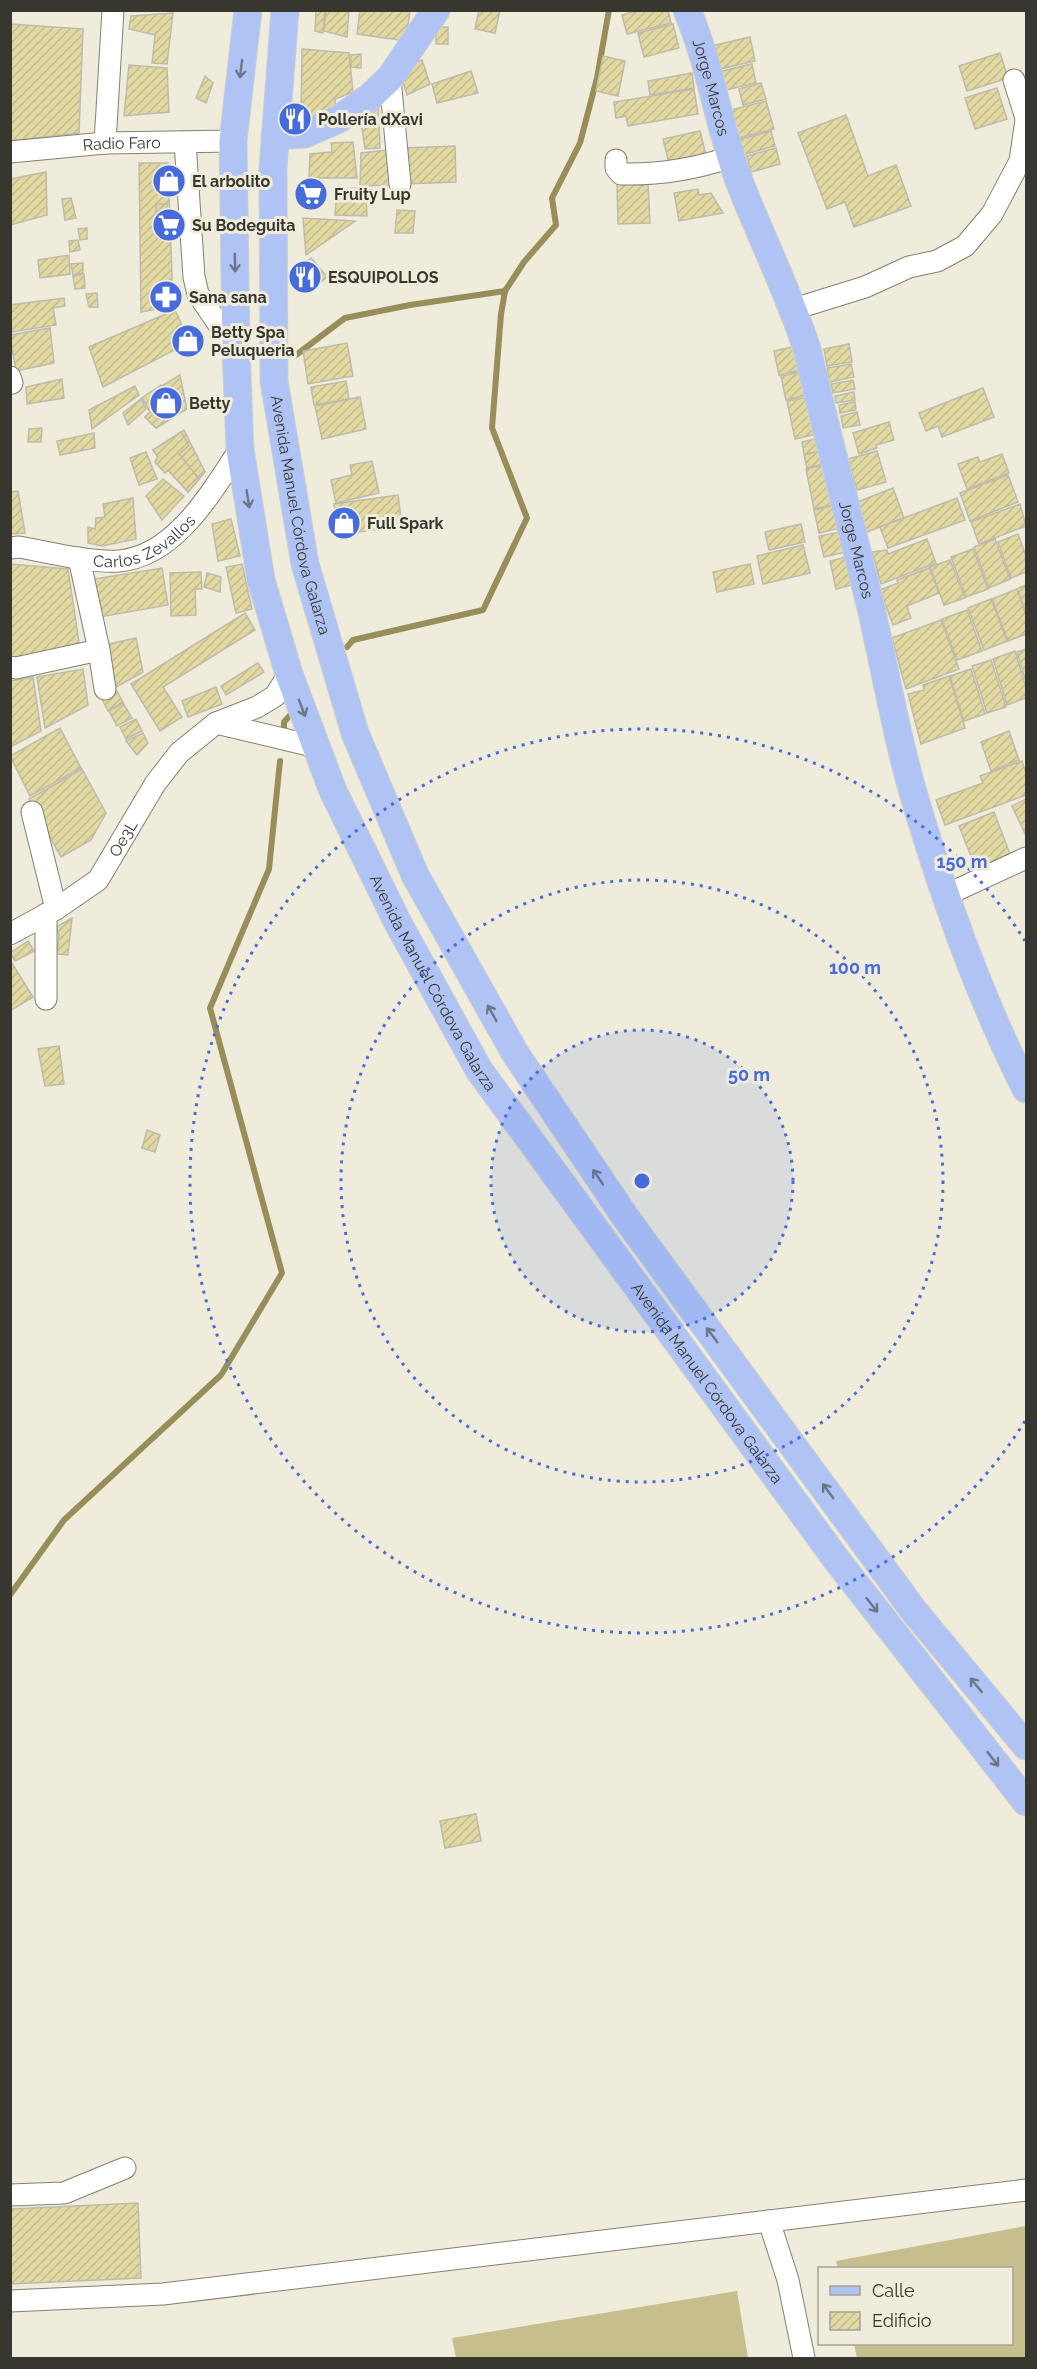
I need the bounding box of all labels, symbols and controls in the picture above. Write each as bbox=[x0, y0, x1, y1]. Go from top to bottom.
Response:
street label: Jorge Marcos bbox=[688, 36, 733, 138]
one-way arrow bbox=[235, 58, 246, 78]
restaurant icon: Pollería dXavi bbox=[277, 101, 313, 137]
place label: Pollería dXavi bbox=[318, 110, 423, 129]
street label: Radio Faro bbox=[82, 133, 161, 155]
shop icon: El arbolito bbox=[151, 163, 187, 199]
place label: El arbolito bbox=[192, 172, 271, 191]
supermarket icon: Fruity Lup bbox=[293, 176, 329, 212]
place label: Fruity Lup bbox=[334, 185, 411, 204]
supermarket icon: Su Bodeguita bbox=[151, 207, 187, 243]
place label: Su Bodeguita bbox=[192, 216, 295, 235]
one-way arrow bbox=[229, 253, 241, 273]
restaurant icon: ESQUIPOLLOS bbox=[287, 259, 323, 295]
place label: ESQUIPOLLOS bbox=[328, 268, 439, 287]
pharmacy icon: Sana sana bbox=[148, 279, 184, 315]
place label: Sana sana bbox=[189, 288, 267, 307]
shop icon: Betty Spa Peluqueria bbox=[170, 323, 206, 359]
place label: Betty Spa Peluqueria bbox=[211, 323, 294, 360]
shop icon: Betty bbox=[148, 385, 184, 421]
place label: Betty bbox=[189, 394, 231, 413]
street label: Avenida Manuel Córdova Galarza bbox=[267, 394, 334, 637]
one-way arrow bbox=[243, 489, 254, 509]
street label: Jorge Marcos bbox=[835, 499, 877, 601]
shop icon: Full Spark bbox=[326, 505, 362, 541]
street label: Carlos Zevallos bbox=[92, 511, 200, 571]
place label: Full Spark bbox=[367, 514, 444, 533]
one-way arrow bbox=[297, 698, 308, 717]
street label: Oe3L bbox=[105, 816, 142, 860]
text: 150 m bbox=[937, 851, 988, 872]
street label: Avenida Manuel Córdova Galarza bbox=[366, 871, 500, 1095]
text: 100 m bbox=[829, 957, 881, 978]
one-way arrow bbox=[486, 1005, 498, 1022]
text: 50 m bbox=[728, 1064, 770, 1085]
one-way arrow bbox=[592, 1169, 604, 1185]
centre of rings bbox=[632, 1171, 652, 1191]
street label: Avenida Manuel Córdova Galarza bbox=[627, 1279, 787, 1487]
one-way arrow bbox=[705, 1327, 718, 1343]
one-way arrow bbox=[822, 1484, 835, 1500]
one-way arrow bbox=[866, 1597, 879, 1613]
one-way arrow bbox=[969, 1678, 983, 1693]
one-way arrow bbox=[986, 1751, 999, 1767]
legend bbox=[818, 2267, 1013, 2345]
text: Calle bbox=[872, 2280, 915, 2301]
text: Edificio bbox=[872, 2310, 932, 2331]

